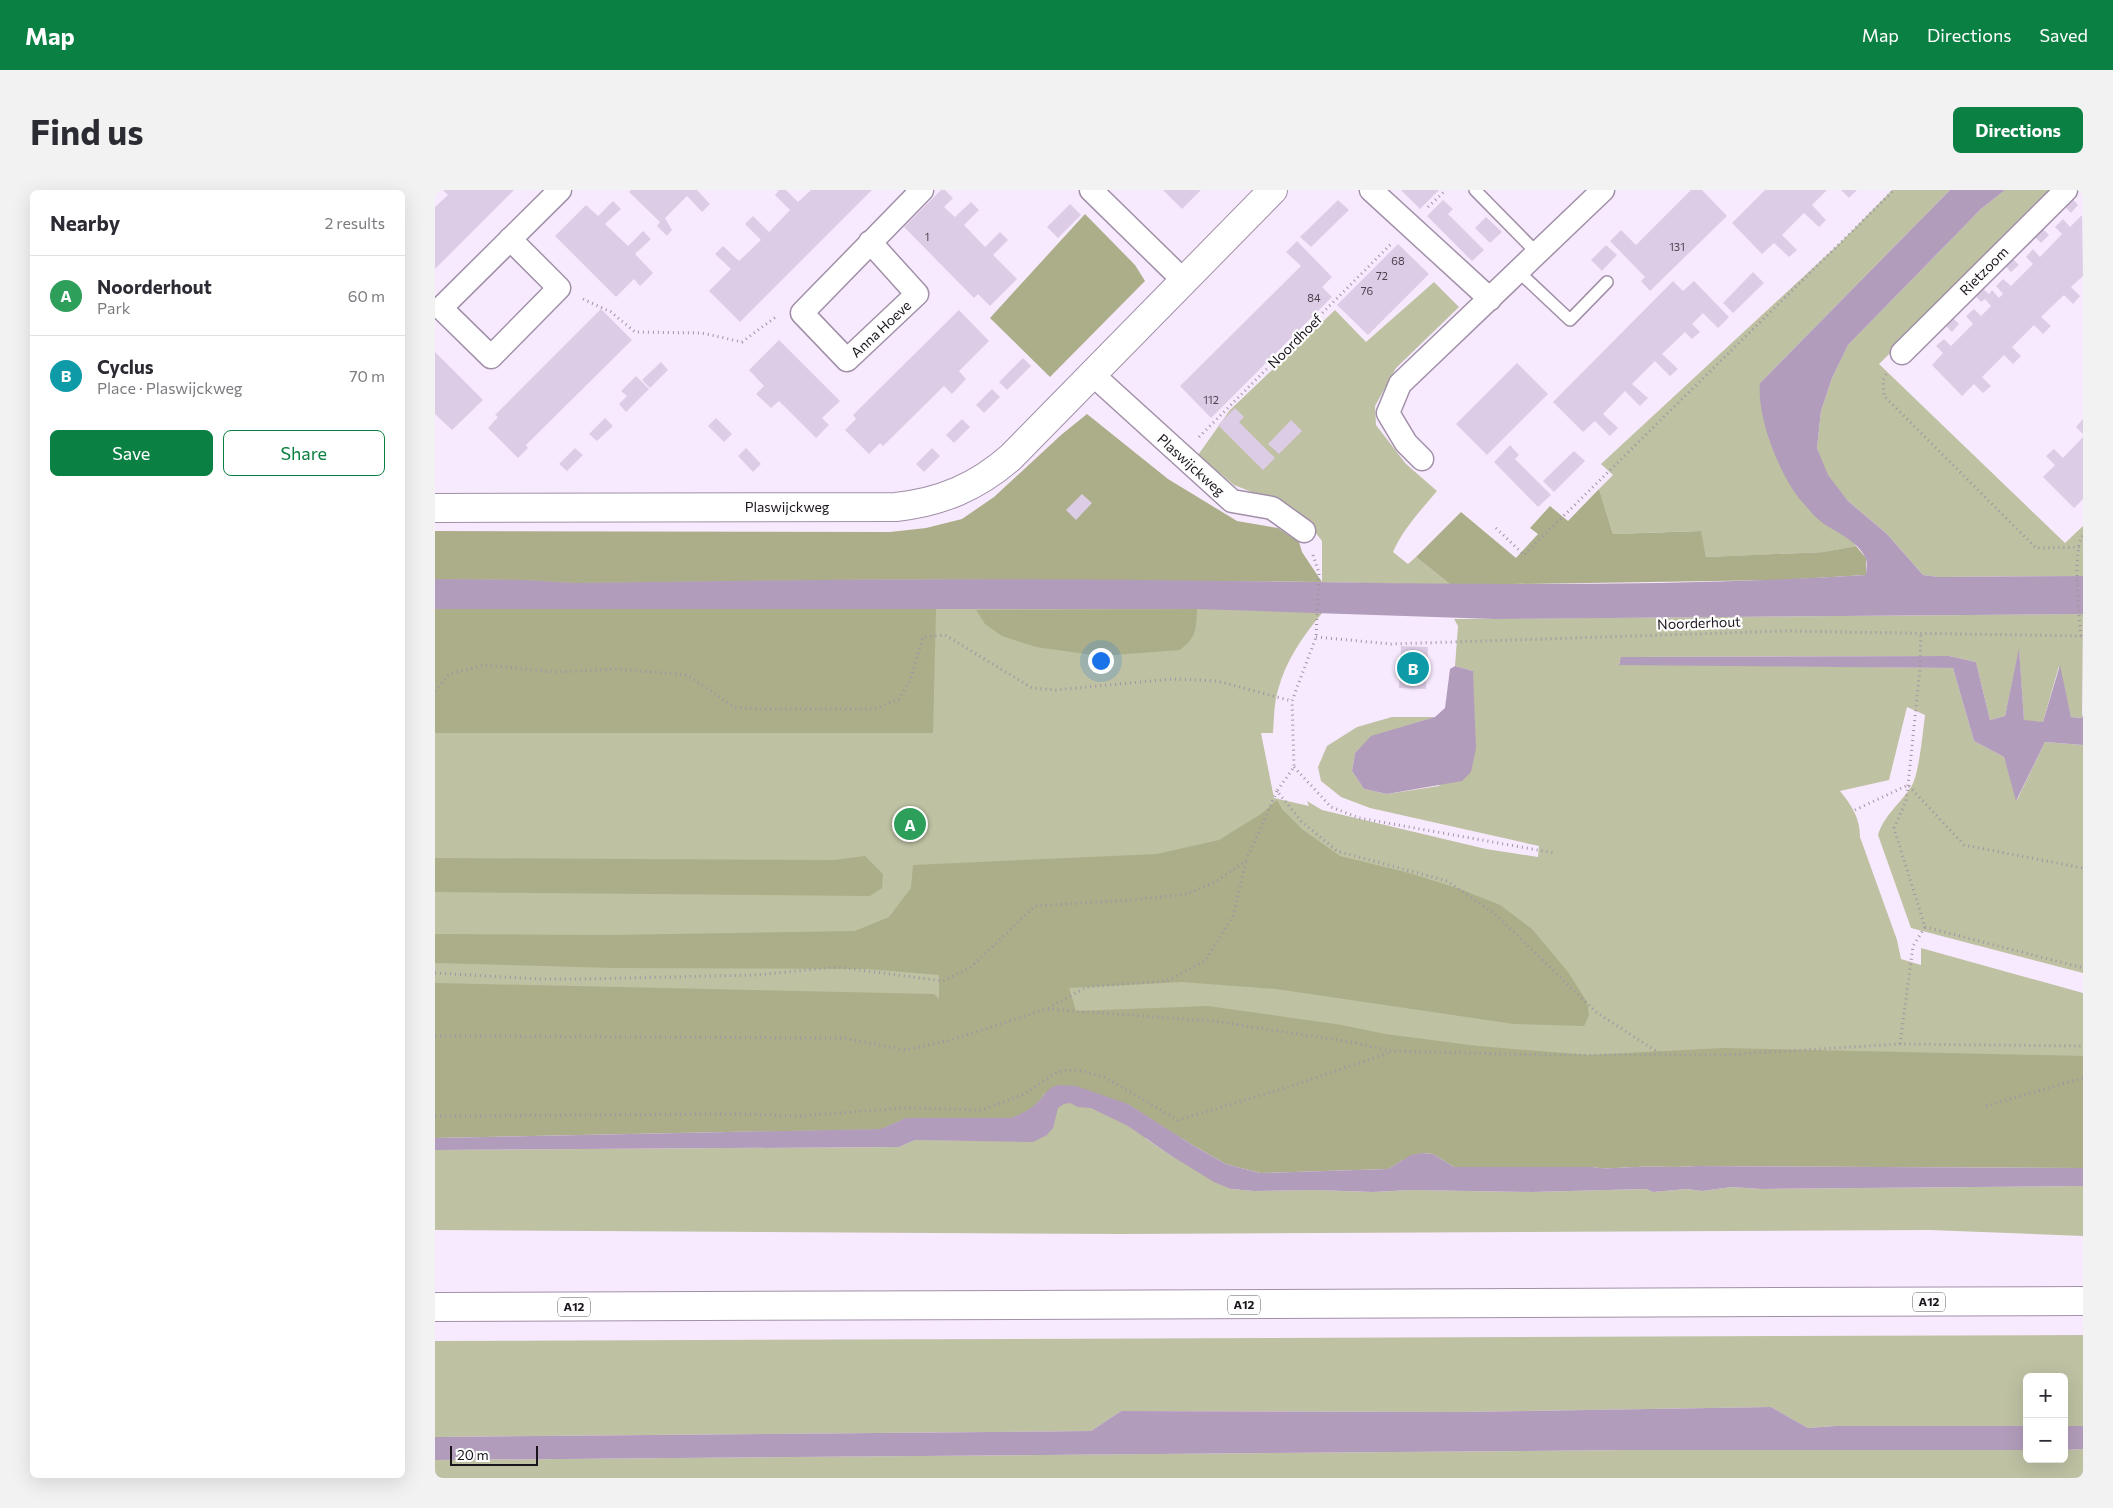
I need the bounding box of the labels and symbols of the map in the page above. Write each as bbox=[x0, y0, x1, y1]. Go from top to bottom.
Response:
house number: 1 bbox=[925, 230, 929, 243]
house number: 131 bbox=[1669, 240, 1685, 253]
street label: Rietzoom bbox=[1956, 243, 2012, 299]
house number: 68 bbox=[1391, 254, 1405, 267]
house number: 72 bbox=[1376, 269, 1388, 282]
house number: 76 bbox=[1361, 284, 1374, 297]
house number: 84 bbox=[1307, 291, 1321, 304]
street label: Anna Hoeve bbox=[847, 296, 914, 361]
street label: Noordhoef bbox=[1264, 310, 1326, 371]
house number: 112 bbox=[1203, 393, 1219, 406]
street label: Plaswijckweg bbox=[1154, 430, 1229, 500]
street label: Plaswijckweg bbox=[745, 498, 830, 515]
street label: Noorderhout bbox=[1657, 613, 1741, 632]
your location bbox=[1088, 648, 1114, 674]
pin: B bbox=[1397, 649, 1429, 687]
pin: A bbox=[894, 805, 926, 843]
road number: A12 bbox=[1913, 1292, 1945, 1312]
road number: A12 bbox=[1228, 1296, 1260, 1314]
road number: A12 bbox=[558, 1298, 590, 1316]
scale bar bbox=[450, 1443, 537, 1466]

